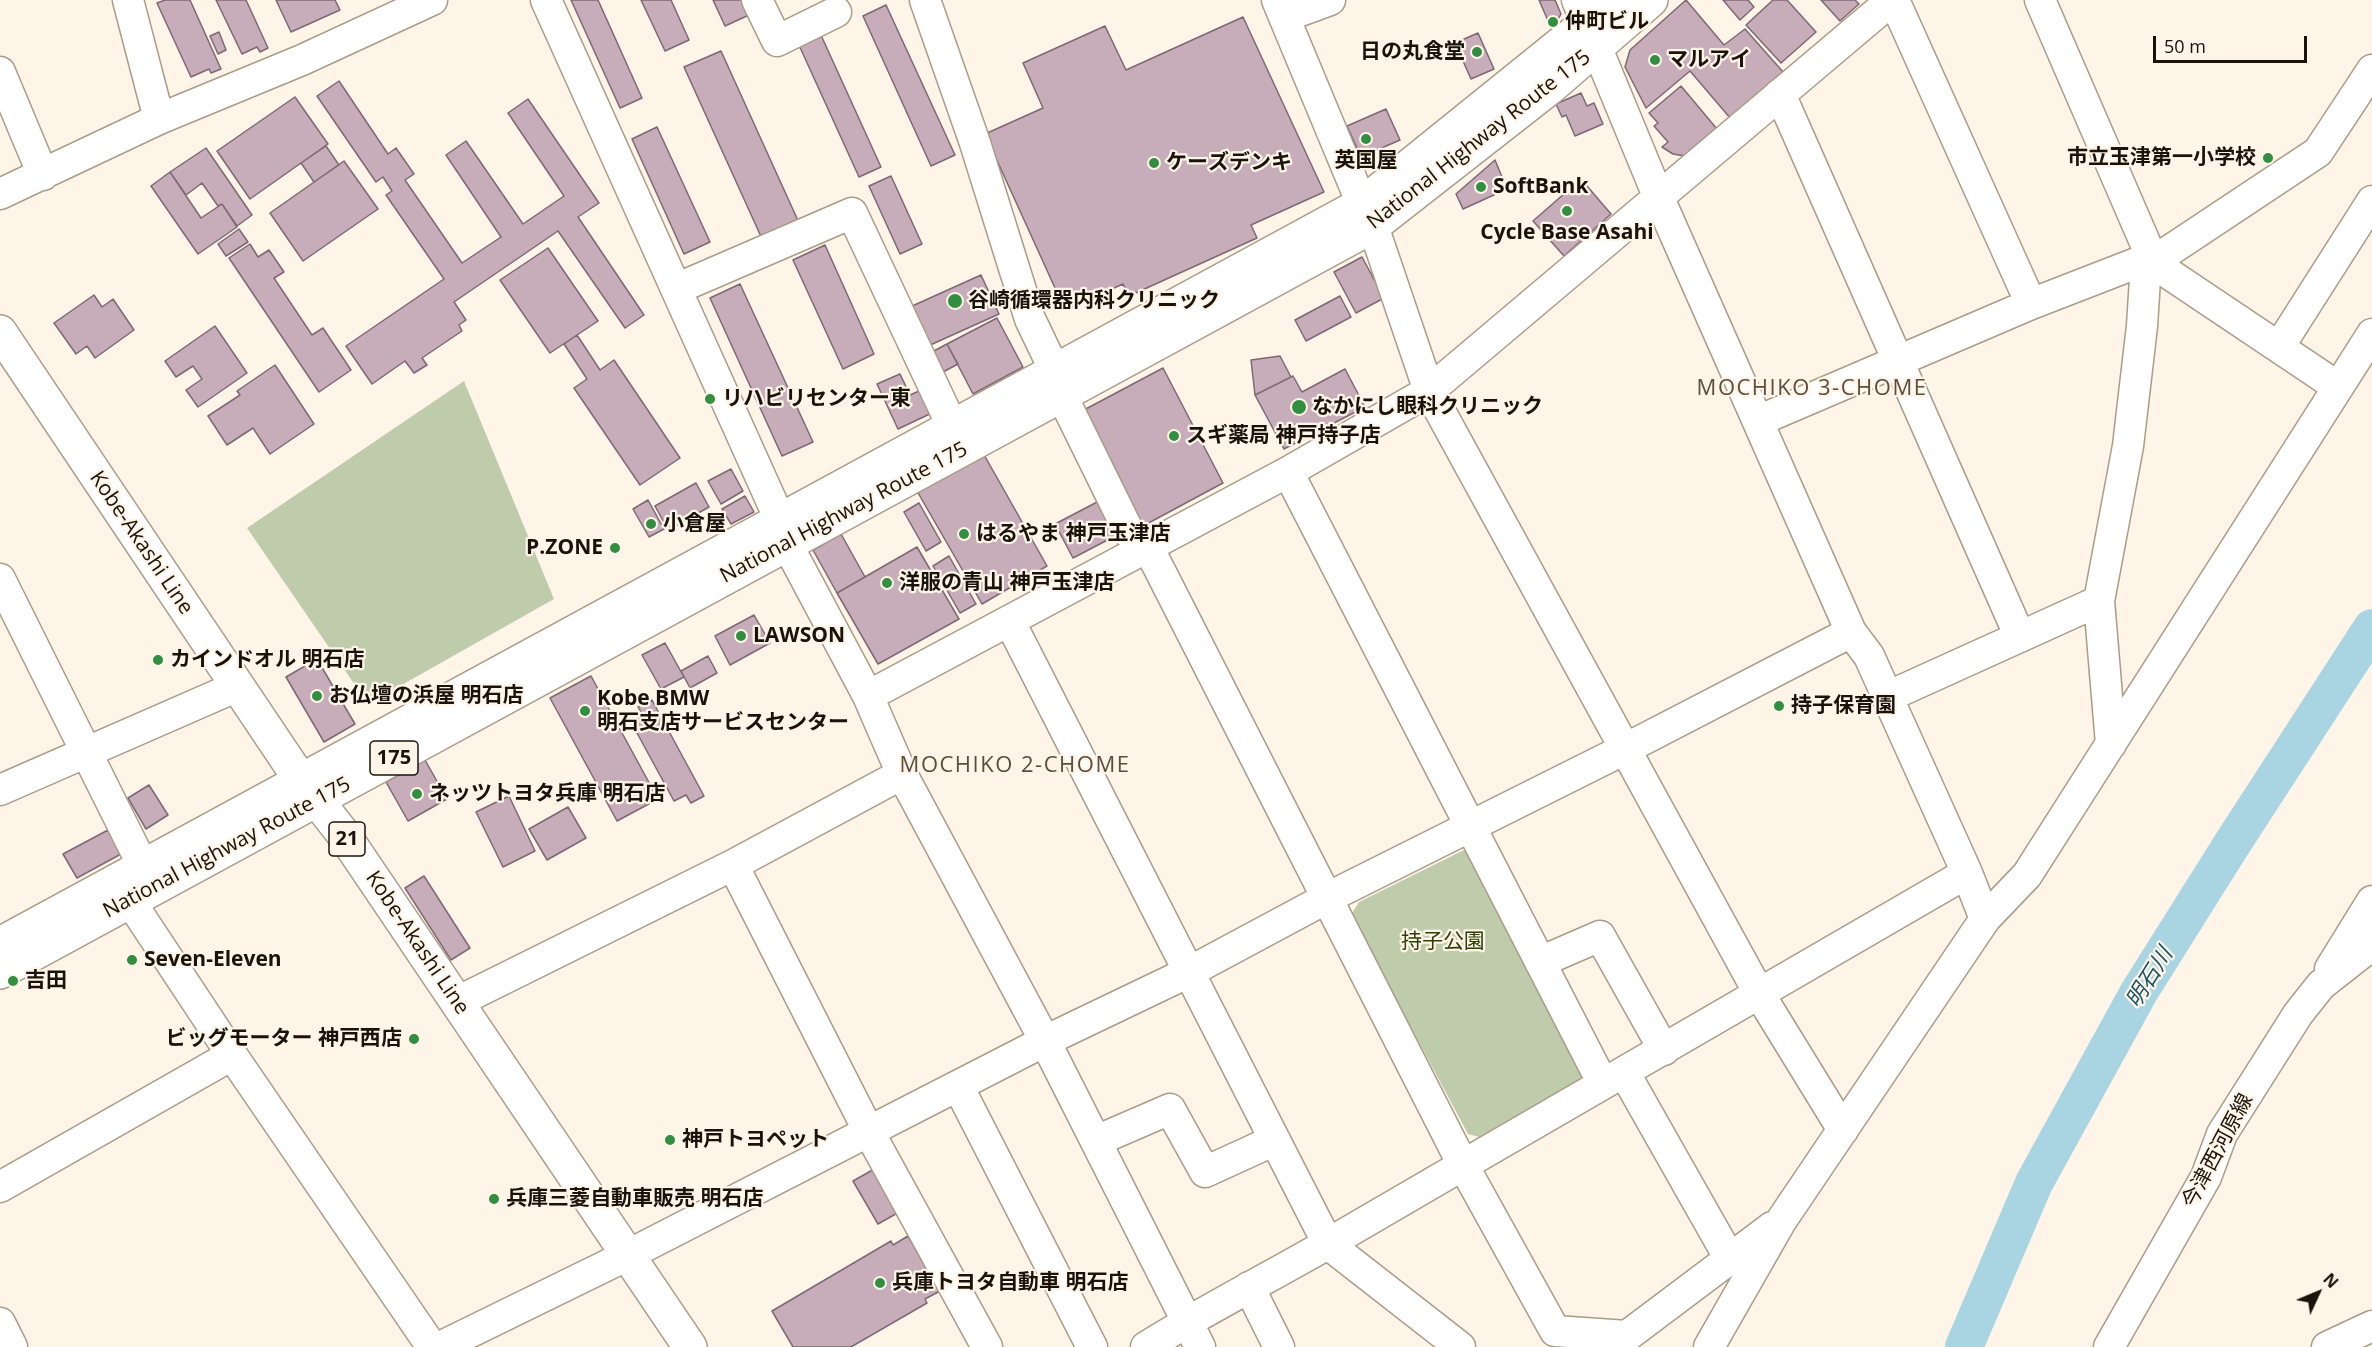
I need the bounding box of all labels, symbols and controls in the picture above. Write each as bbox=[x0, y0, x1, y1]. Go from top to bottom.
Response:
place label: 仲町ビル bbox=[1565, 9, 1649, 35]
marker: 仲町ビル bbox=[1546, 15, 1560, 29]
scale bar bbox=[2156, 24, 2310, 62]
text: 50 m bbox=[2164, 34, 2206, 58]
place label: 日の丸食堂 bbox=[1360, 39, 1465, 65]
street label: National Highway Route 175 bbox=[1362, 45, 1596, 235]
marker: 日の丸食堂 bbox=[1470, 45, 1484, 59]
place label: マルアイ bbox=[1667, 47, 1751, 73]
marker: マルアイ bbox=[1648, 53, 1662, 67]
marker: 英国屋 bbox=[1359, 132, 1373, 146]
place label: 市立玉津第一小学校 bbox=[2067, 145, 2256, 171]
place label: 英国屋 bbox=[1335, 148, 1397, 174]
place label: ケーズデンキ bbox=[1166, 150, 1292, 176]
marker: 市立玉津第一小学校 bbox=[2261, 151, 2275, 165]
marker: ケーズデンキ bbox=[1147, 156, 1161, 170]
place label: SoftBank bbox=[1493, 174, 1588, 200]
marker: SoftBank bbox=[1474, 180, 1488, 194]
marker: Cycle Base Asahi bbox=[1560, 204, 1574, 218]
place label: Cycle Base Asahi bbox=[1480, 220, 1654, 246]
place label: 谷崎循環器内科クリニック bbox=[968, 288, 1220, 314]
marker: 谷崎循環器内科クリニック bbox=[946, 292, 964, 310]
district label: MOCHIKO 3-CHOME bbox=[1697, 376, 1927, 402]
place label: リハビリセンター東 bbox=[722, 386, 911, 412]
marker: リハビリセンター東 bbox=[703, 392, 717, 406]
place label: なかにし眼科クリニック bbox=[1312, 394, 1543, 420]
marker: なかにし眼科クリニック bbox=[1290, 398, 1308, 416]
place label: スギ薬局 神戸持子店 bbox=[1186, 423, 1380, 449]
marker: スギ薬局 神戸持子店 bbox=[1167, 429, 1181, 443]
street label: National Highway Route 175 bbox=[716, 437, 972, 589]
street label: Kobe-Akashi Line bbox=[84, 467, 198, 619]
place label: 小倉屋 bbox=[663, 511, 726, 537]
marker: 小倉屋 bbox=[644, 517, 658, 531]
place label: はるやま 神戸玉津店 bbox=[976, 521, 1170, 547]
marker: はるやま 神戸玉津店 bbox=[957, 527, 971, 541]
place label: P.ZONE bbox=[526, 535, 603, 561]
marker: P.ZONE bbox=[608, 541, 622, 555]
place label: 洋服の青山 神戸玉津店 bbox=[899, 570, 1114, 596]
marker: 洋服の青山 神戸玉津店 bbox=[880, 576, 894, 590]
place label: LAWSON bbox=[753, 623, 845, 649]
marker: LAWSON bbox=[734, 629, 748, 643]
place label: カインドオル 明石店 bbox=[170, 647, 364, 673]
marker: カインドオル 明石店 bbox=[151, 653, 165, 667]
place label: お仏壇の浜屋 明石店 bbox=[329, 683, 523, 709]
place label: Kobe BMW 明石支店サービスセンター bbox=[597, 686, 849, 736]
marker: お仏壇の浜屋 明石店 bbox=[310, 689, 324, 703]
place label: 持子保育園 bbox=[1791, 693, 1896, 719]
marker: 持子保育園 bbox=[1772, 699, 1786, 713]
marker: Kobe BMW 明石支店サービスセンター bbox=[578, 704, 592, 718]
road number: 175 bbox=[370, 741, 418, 775]
district label: MOCHIKO 2-CHOME bbox=[900, 753, 1130, 779]
street label: National Highway Route 175 bbox=[99, 772, 355, 924]
place label: ネッツトヨタ兵庫 明石店 bbox=[429, 781, 665, 807]
marker: ネッツトヨタ兵庫 明石店 bbox=[410, 787, 424, 801]
road number: 21 bbox=[329, 822, 365, 856]
street label: Kobe-Akashi Line bbox=[360, 867, 474, 1019]
park label: 持子公園 bbox=[1401, 929, 1485, 955]
water label: 明石川 bbox=[2121, 943, 2179, 1013]
place label: Seven-Eleven bbox=[144, 947, 282, 973]
marker: Seven-Eleven bbox=[125, 953, 139, 967]
place label: 吉田 bbox=[25, 968, 67, 994]
marker: 吉田 bbox=[6, 974, 20, 988]
place label: ビッグモーター 神戸西店 bbox=[166, 1026, 402, 1052]
marker: ビッグモーター 神戸西店 bbox=[407, 1032, 421, 1046]
street label: 今津西河原線 bbox=[2177, 1089, 2259, 1213]
place label: 神戸トヨペット bbox=[682, 1127, 829, 1153]
marker: 神戸トヨペット bbox=[663, 1133, 677, 1147]
place label: 兵庫三菱自動車販売 明石店 bbox=[506, 1186, 763, 1212]
marker: 兵庫三菱自動車販売 明石店 bbox=[487, 1192, 501, 1206]
north arrow bbox=[2288, 1263, 2348, 1323]
text: N bbox=[2319, 1268, 2343, 1293]
place label: 兵庫トヨタ自動車 明石店 bbox=[892, 1270, 1128, 1296]
marker: 兵庫トヨタ自動車 明石店 bbox=[873, 1276, 887, 1290]

